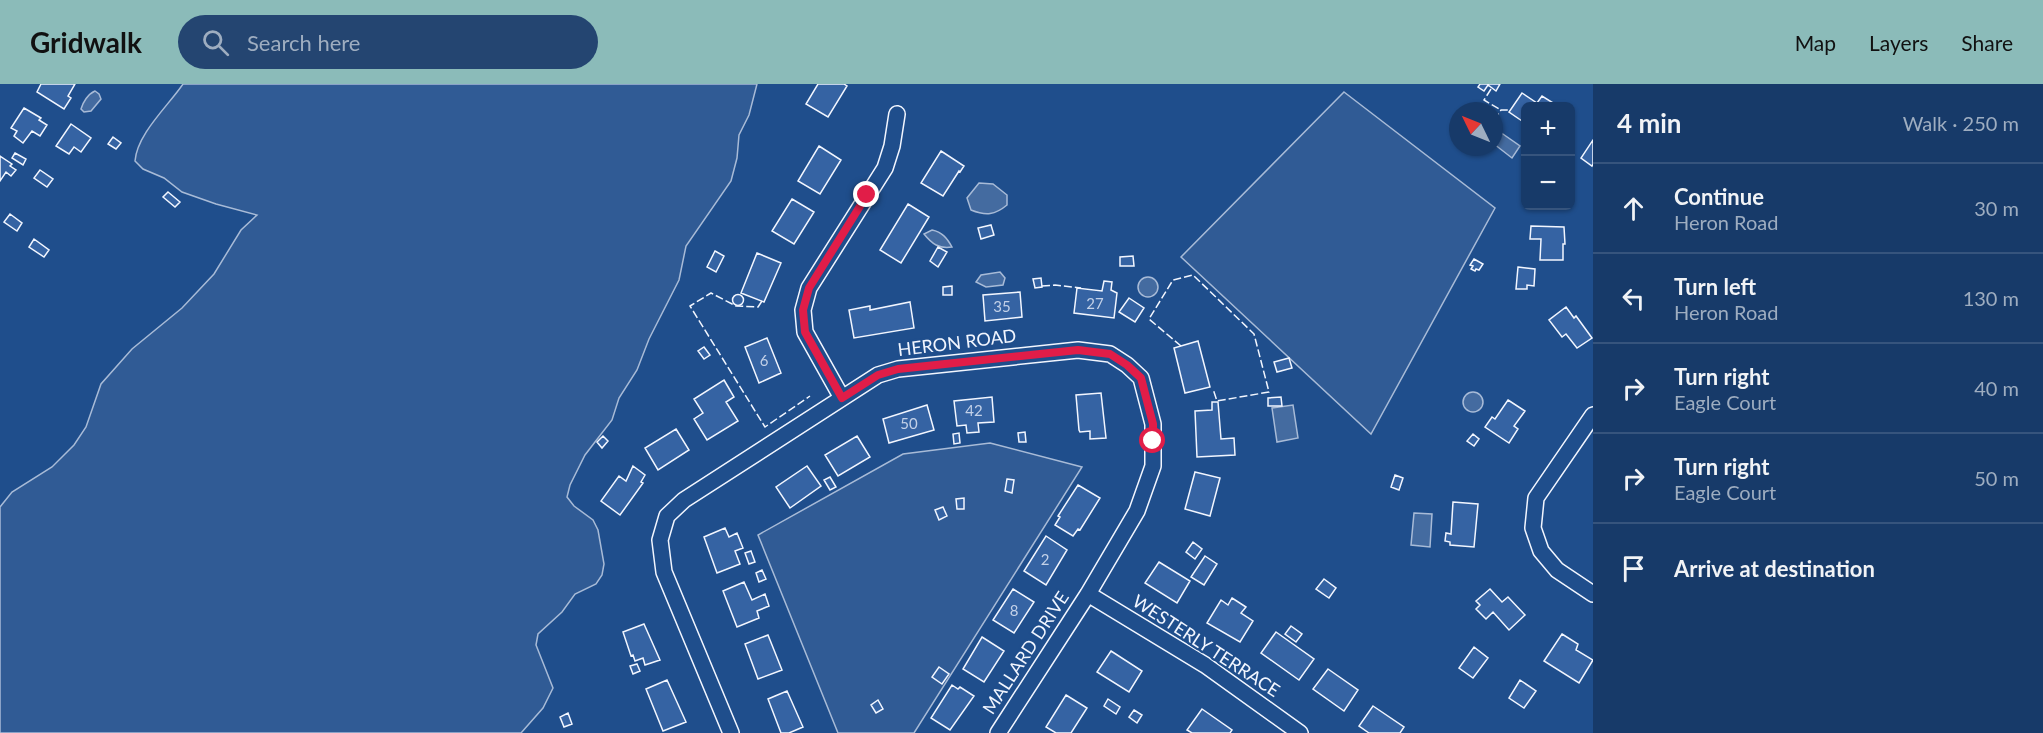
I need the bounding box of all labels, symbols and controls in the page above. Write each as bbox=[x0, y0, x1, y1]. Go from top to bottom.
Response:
search box bbox=[178, 15, 598, 69]
text: Gridwalk bbox=[30, 25, 142, 59]
icon: search bbox=[199, 26, 232, 59]
text: Search here bbox=[247, 29, 360, 56]
text: Map bbox=[1795, 30, 1836, 55]
text: Layers bbox=[1869, 30, 1928, 55]
text: Share bbox=[1961, 30, 2013, 55]
north arrow bbox=[1449, 102, 1503, 156]
map controls bbox=[1521, 102, 1575, 210]
button: + bbox=[1521, 102, 1575, 156]
text: 4 min bbox=[1617, 107, 1681, 139]
text: Walk · 250 m bbox=[1903, 111, 2019, 135]
button: − bbox=[1521, 156, 1575, 210]
route end bbox=[853, 181, 879, 207]
text: Continue bbox=[1674, 183, 1764, 210]
icon: ahead bbox=[1617, 192, 1650, 225]
text: 30 m bbox=[1974, 196, 2019, 220]
text: Heron Road bbox=[1674, 210, 1778, 234]
text: Turn left bbox=[1674, 273, 1756, 300]
icon: left bbox=[1617, 282, 1650, 315]
text: 130 m bbox=[1963, 286, 2019, 310]
house number: 27 bbox=[1086, 294, 1104, 312]
house number: 35 bbox=[993, 297, 1011, 315]
text: Heron Road bbox=[1674, 300, 1778, 324]
street label: HERON ROAD bbox=[896, 324, 1017, 360]
house number: 6 bbox=[760, 351, 769, 369]
text: Turn right bbox=[1674, 363, 1769, 390]
icon: right bbox=[1617, 372, 1650, 405]
text: 40 m bbox=[1974, 376, 2019, 400]
text: Eagle Court bbox=[1674, 390, 1776, 414]
house number: 42 bbox=[965, 401, 983, 419]
house number: 50 bbox=[900, 414, 918, 432]
route start bbox=[1139, 427, 1165, 453]
text: Turn right bbox=[1674, 453, 1769, 480]
icon: right bbox=[1617, 462, 1650, 495]
text: 50 m bbox=[1974, 466, 2019, 490]
text: Eagle Court bbox=[1674, 480, 1776, 504]
house number: 2 bbox=[1041, 550, 1049, 568]
icon: arrive bbox=[1617, 552, 1650, 585]
text: Arrive at destination bbox=[1674, 555, 1875, 582]
street label: MALLARD DRIVE bbox=[977, 587, 1073, 718]
street label: WESTERLY TERRACE bbox=[1129, 589, 1284, 701]
house number: 8 bbox=[1010, 601, 1018, 619]

